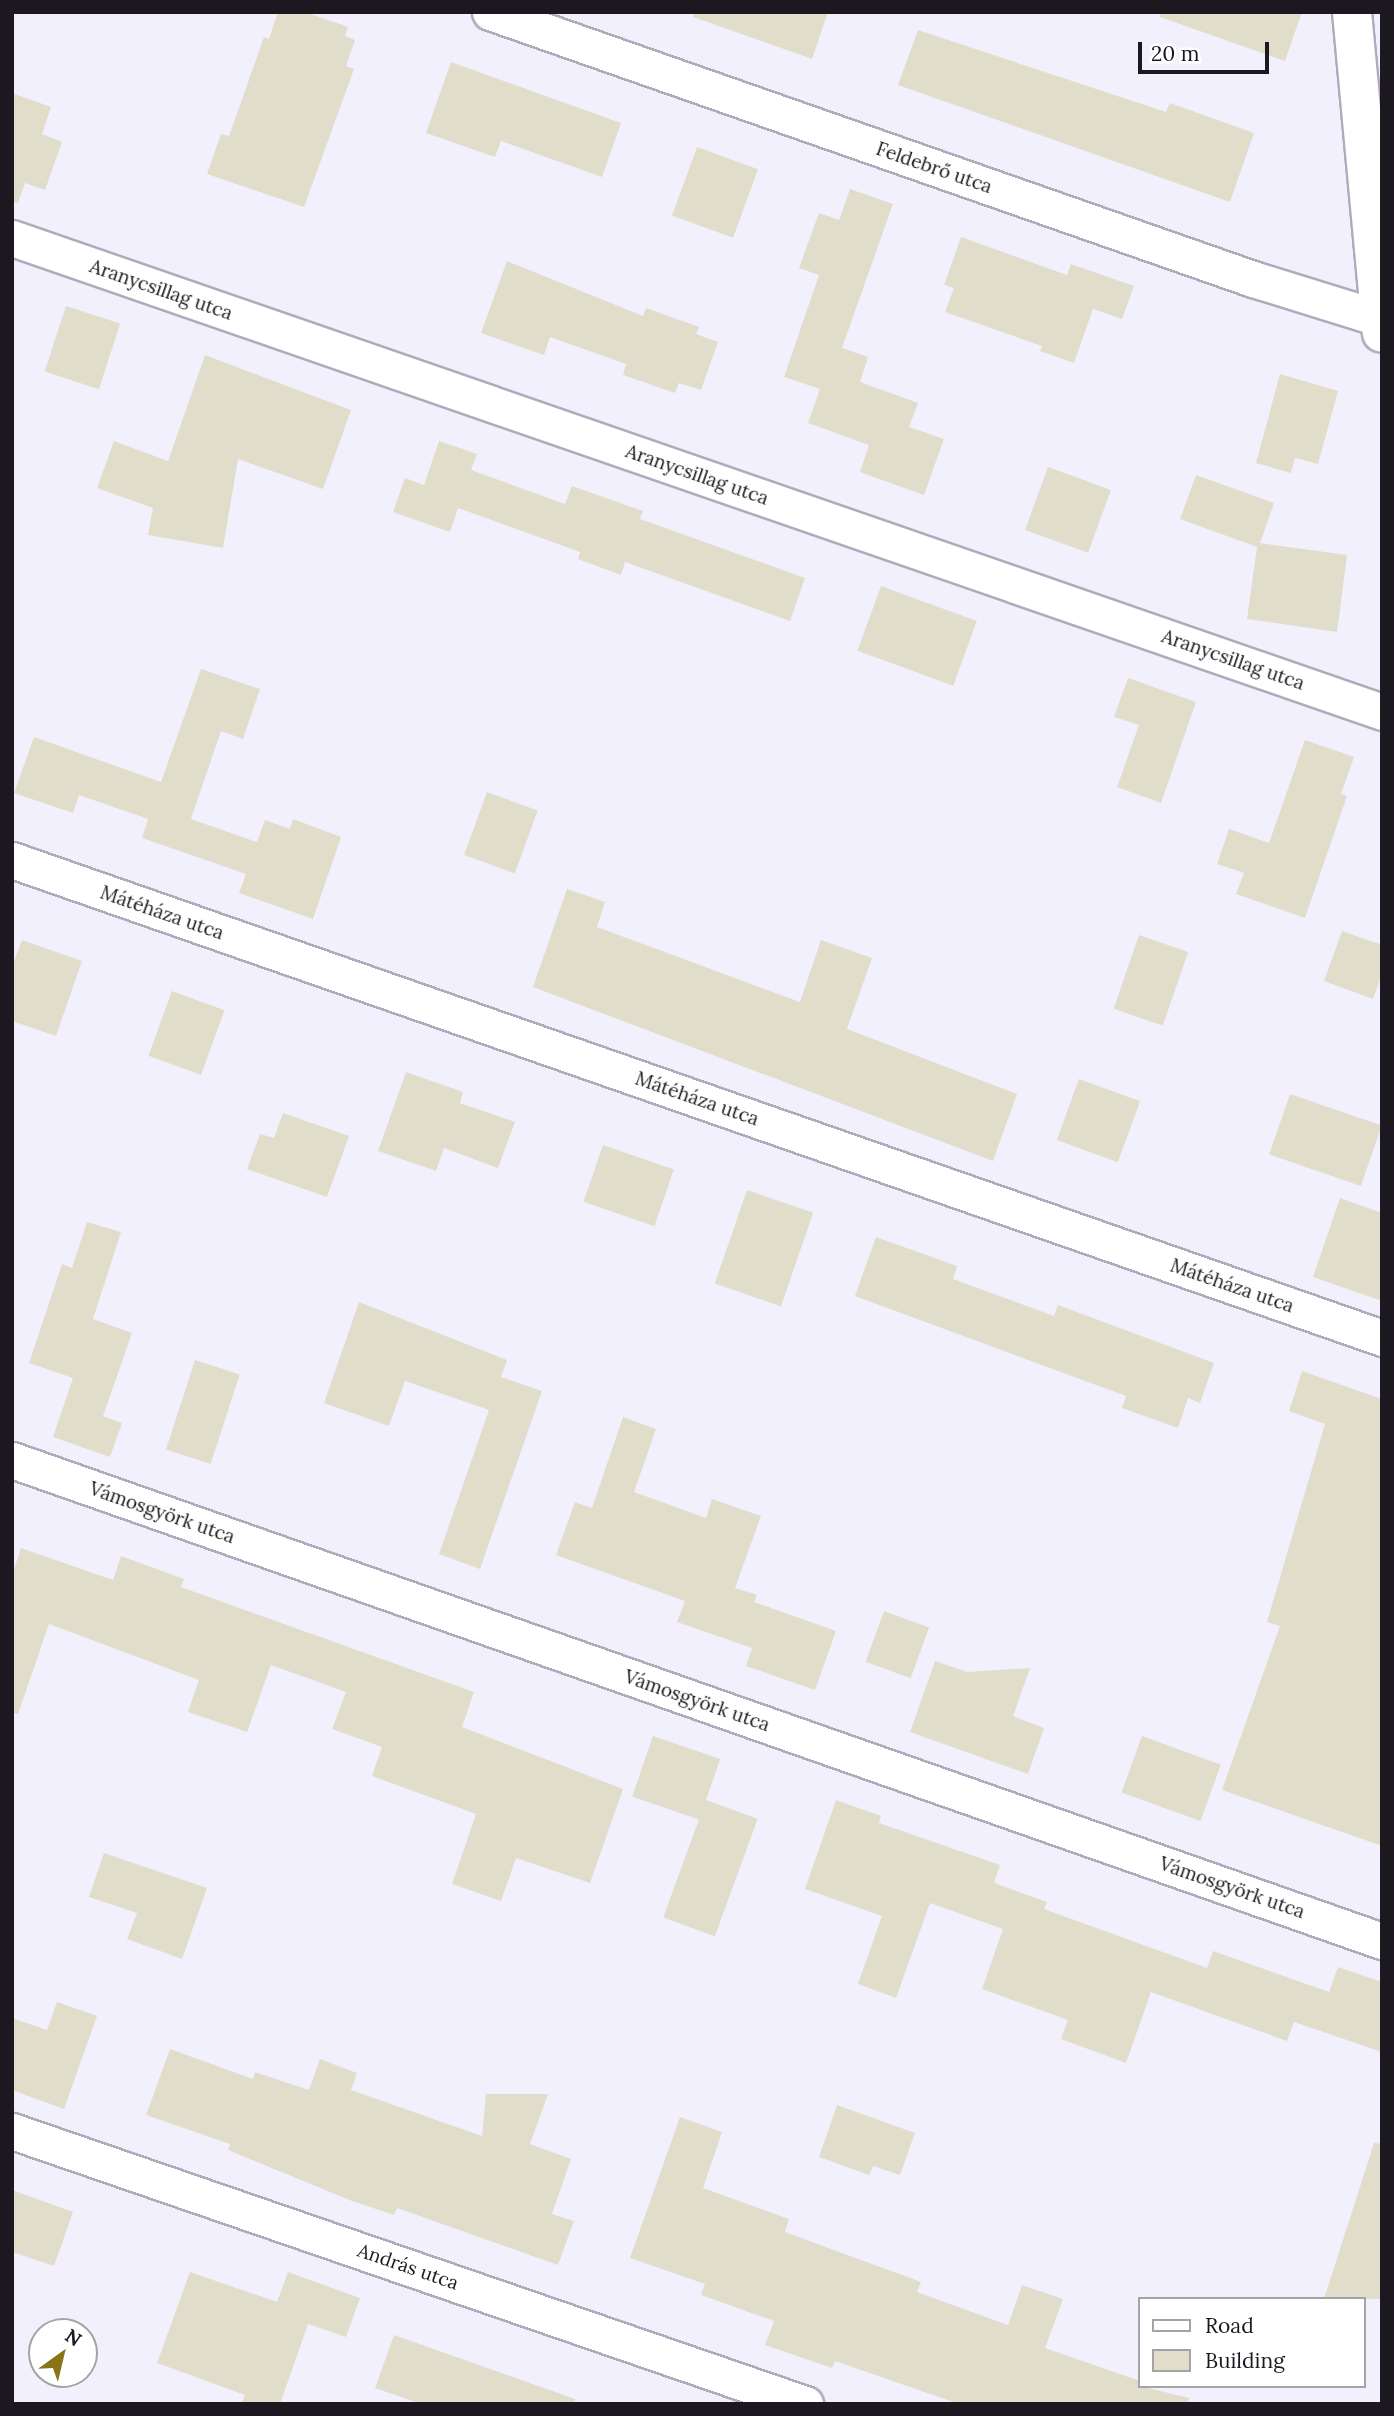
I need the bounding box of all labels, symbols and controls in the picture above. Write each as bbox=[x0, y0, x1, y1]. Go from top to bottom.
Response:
scale bar bbox=[1142, 28, 1273, 72]
text: 20 m bbox=[1151, 40, 1200, 67]
street label: Feldebrő utca bbox=[873, 138, 995, 198]
street label: Aranycsillag utca bbox=[87, 255, 235, 325]
street label: Aranycsillag utca bbox=[623, 440, 771, 510]
street label: Aranycsillag utca bbox=[1159, 625, 1307, 695]
street label: Mátéháza utca bbox=[97, 881, 227, 945]
street label: Mátéháza utca bbox=[632, 1067, 762, 1131]
street label: Mátéháza utca bbox=[1167, 1254, 1297, 1318]
street label: Vámosgyörk utca bbox=[86, 1477, 238, 1549]
street label: Vámosgyörk utca bbox=[621, 1665, 773, 1737]
street label: Vámosgyörk utca bbox=[1156, 1852, 1308, 1924]
street label: András utca bbox=[355, 2239, 461, 2295]
legend bbox=[1138, 2297, 1366, 2388]
text: Road bbox=[1205, 2312, 1254, 2339]
north arrow bbox=[28, 2318, 98, 2388]
text: N bbox=[61, 2323, 86, 2351]
text: Building bbox=[1205, 2347, 1285, 2374]

